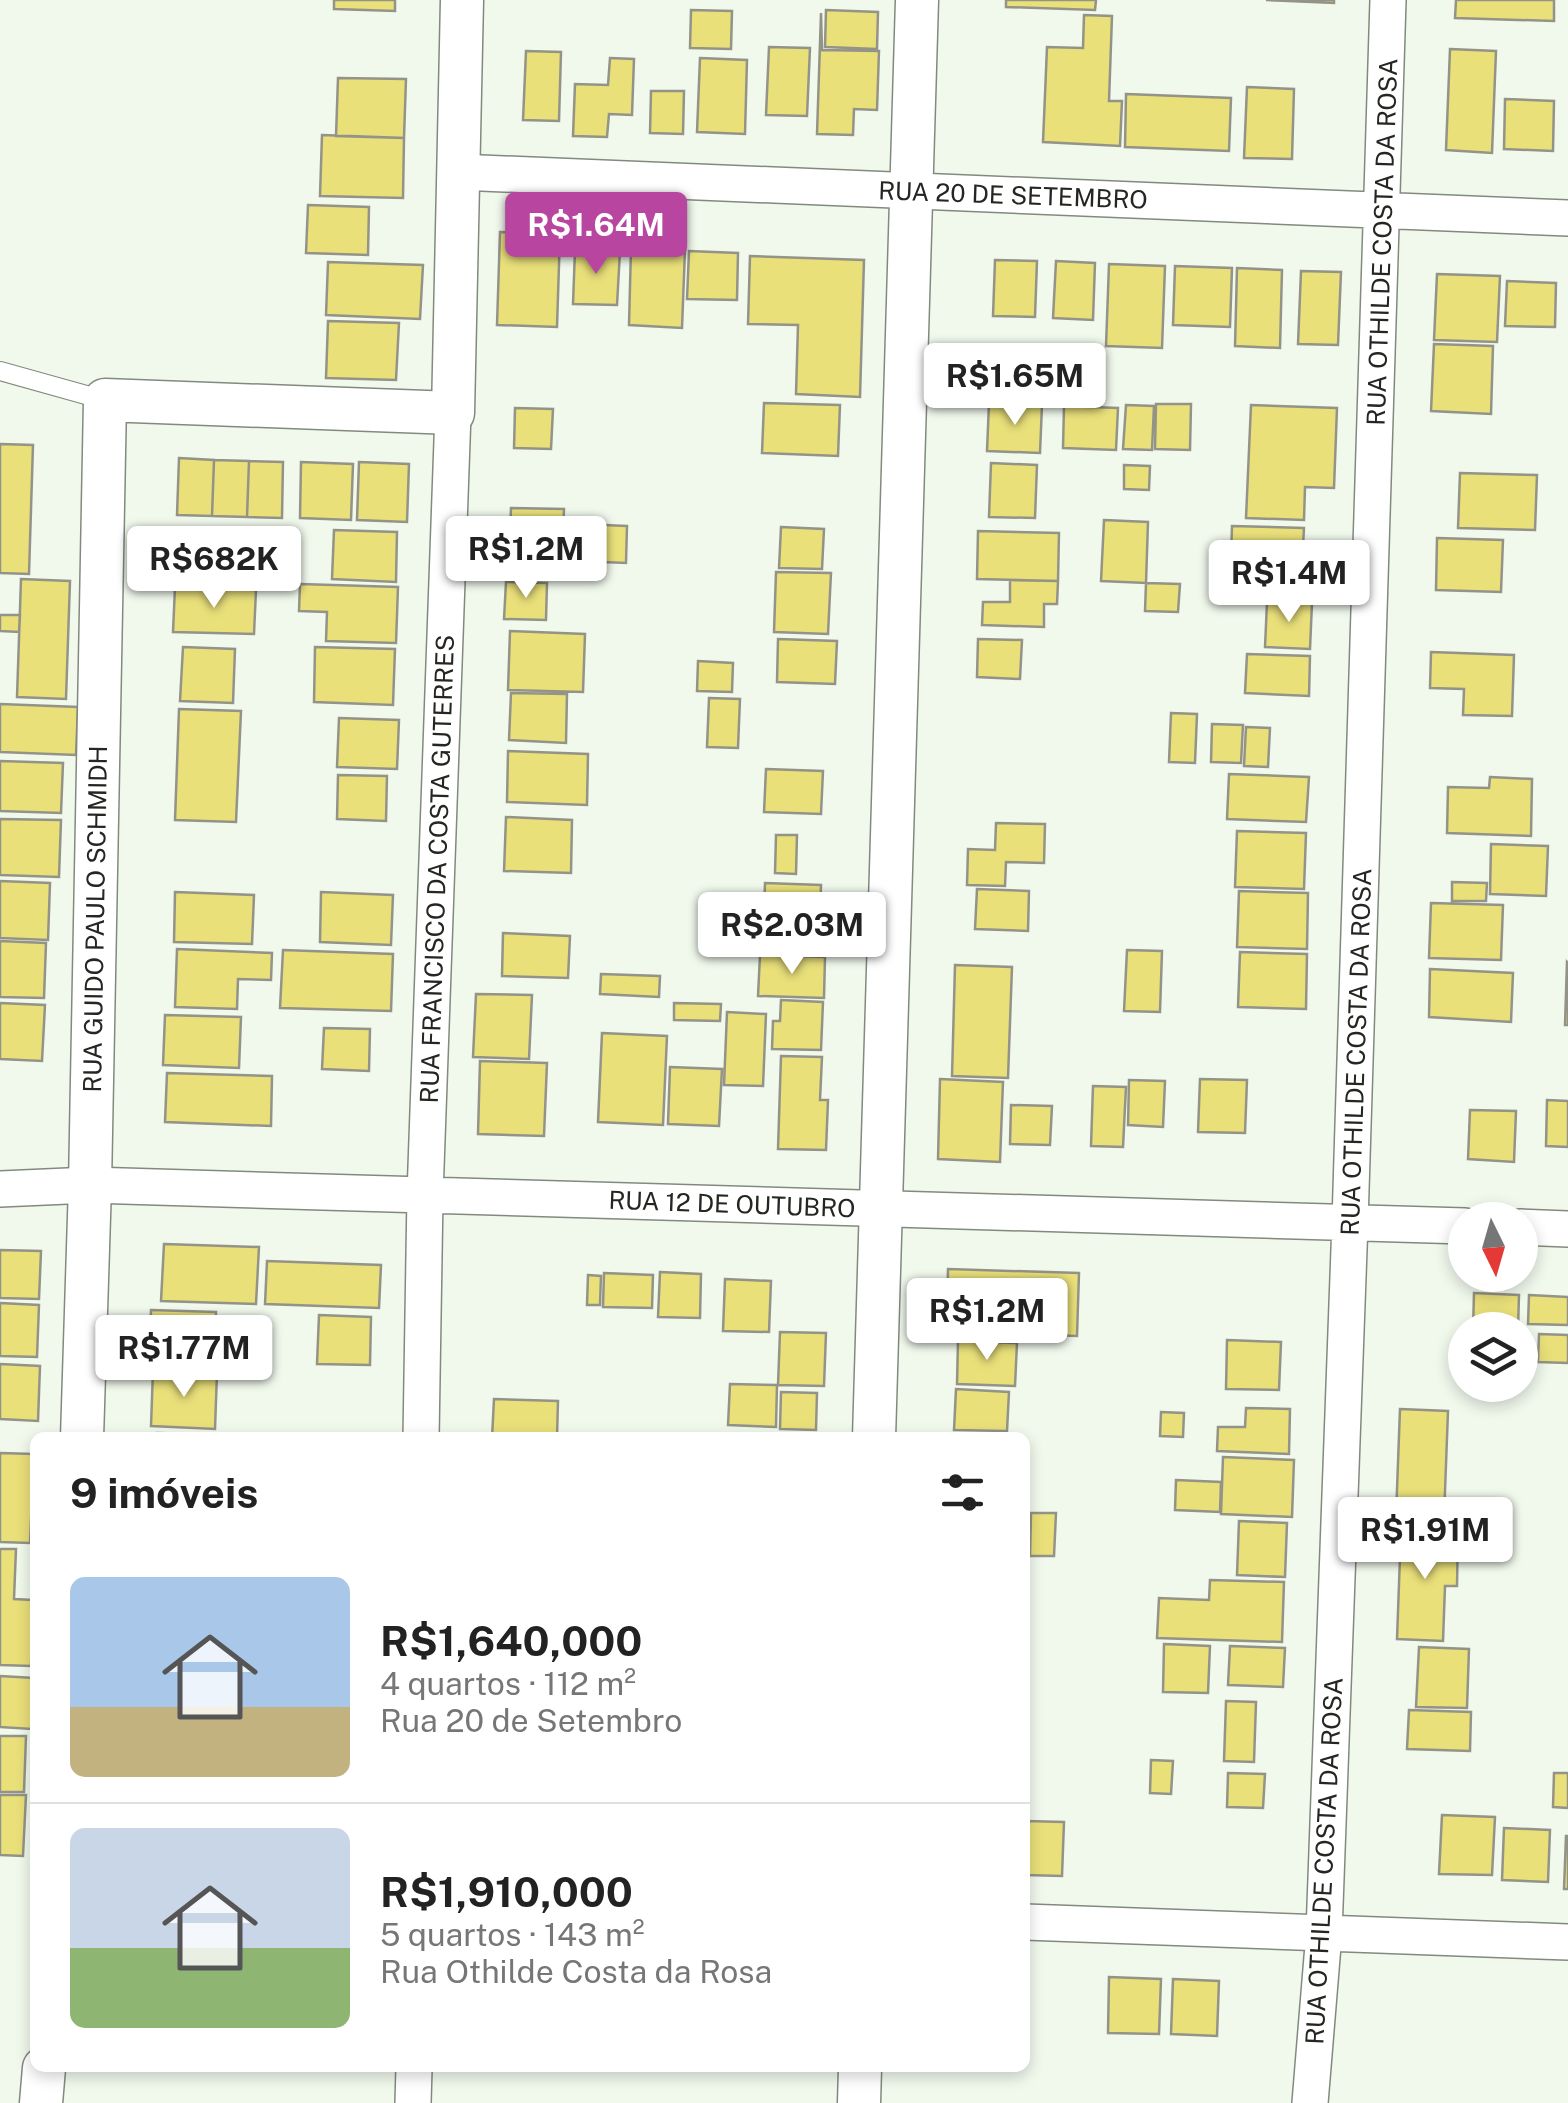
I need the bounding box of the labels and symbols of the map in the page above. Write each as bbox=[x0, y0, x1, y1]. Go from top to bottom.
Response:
street label: RUA OTHILDE COSTA DA ROSA bbox=[1361, 58, 1403, 426]
street label: RUA 20 DE SETEMBRO bbox=[878, 175, 1148, 215]
pin: R$1.64M bbox=[504, 192, 688, 277]
pin: R$1.65M bbox=[923, 343, 1107, 428]
pin: R$1.2M bbox=[445, 516, 607, 601]
pin: R$682K bbox=[133, 526, 295, 611]
pin: R$1.4M bbox=[1208, 540, 1370, 625]
street label: RUA FRANCISCO DA COSTA GUTERRES bbox=[414, 634, 460, 1104]
street label: RUA GUIDO PAULO SCHMIDH bbox=[77, 745, 113, 1093]
street label: RUA OTHILDE COSTA DA ROSA bbox=[1335, 868, 1377, 1236]
pin: R$2.03M bbox=[700, 892, 884, 977]
street label: RUA 12 DE OUTUBRO bbox=[608, 1185, 856, 1223]
north arrow bbox=[1448, 1202, 1538, 1292]
pin: R$1.2M bbox=[906, 1278, 1068, 1363]
pin: R$1.77M bbox=[92, 1315, 276, 1400]
pin: R$1.91M bbox=[1333, 1497, 1517, 1582]
street label: RUA OTHILDE COSTA DA ROSA bbox=[1299, 1677, 1349, 2045]

